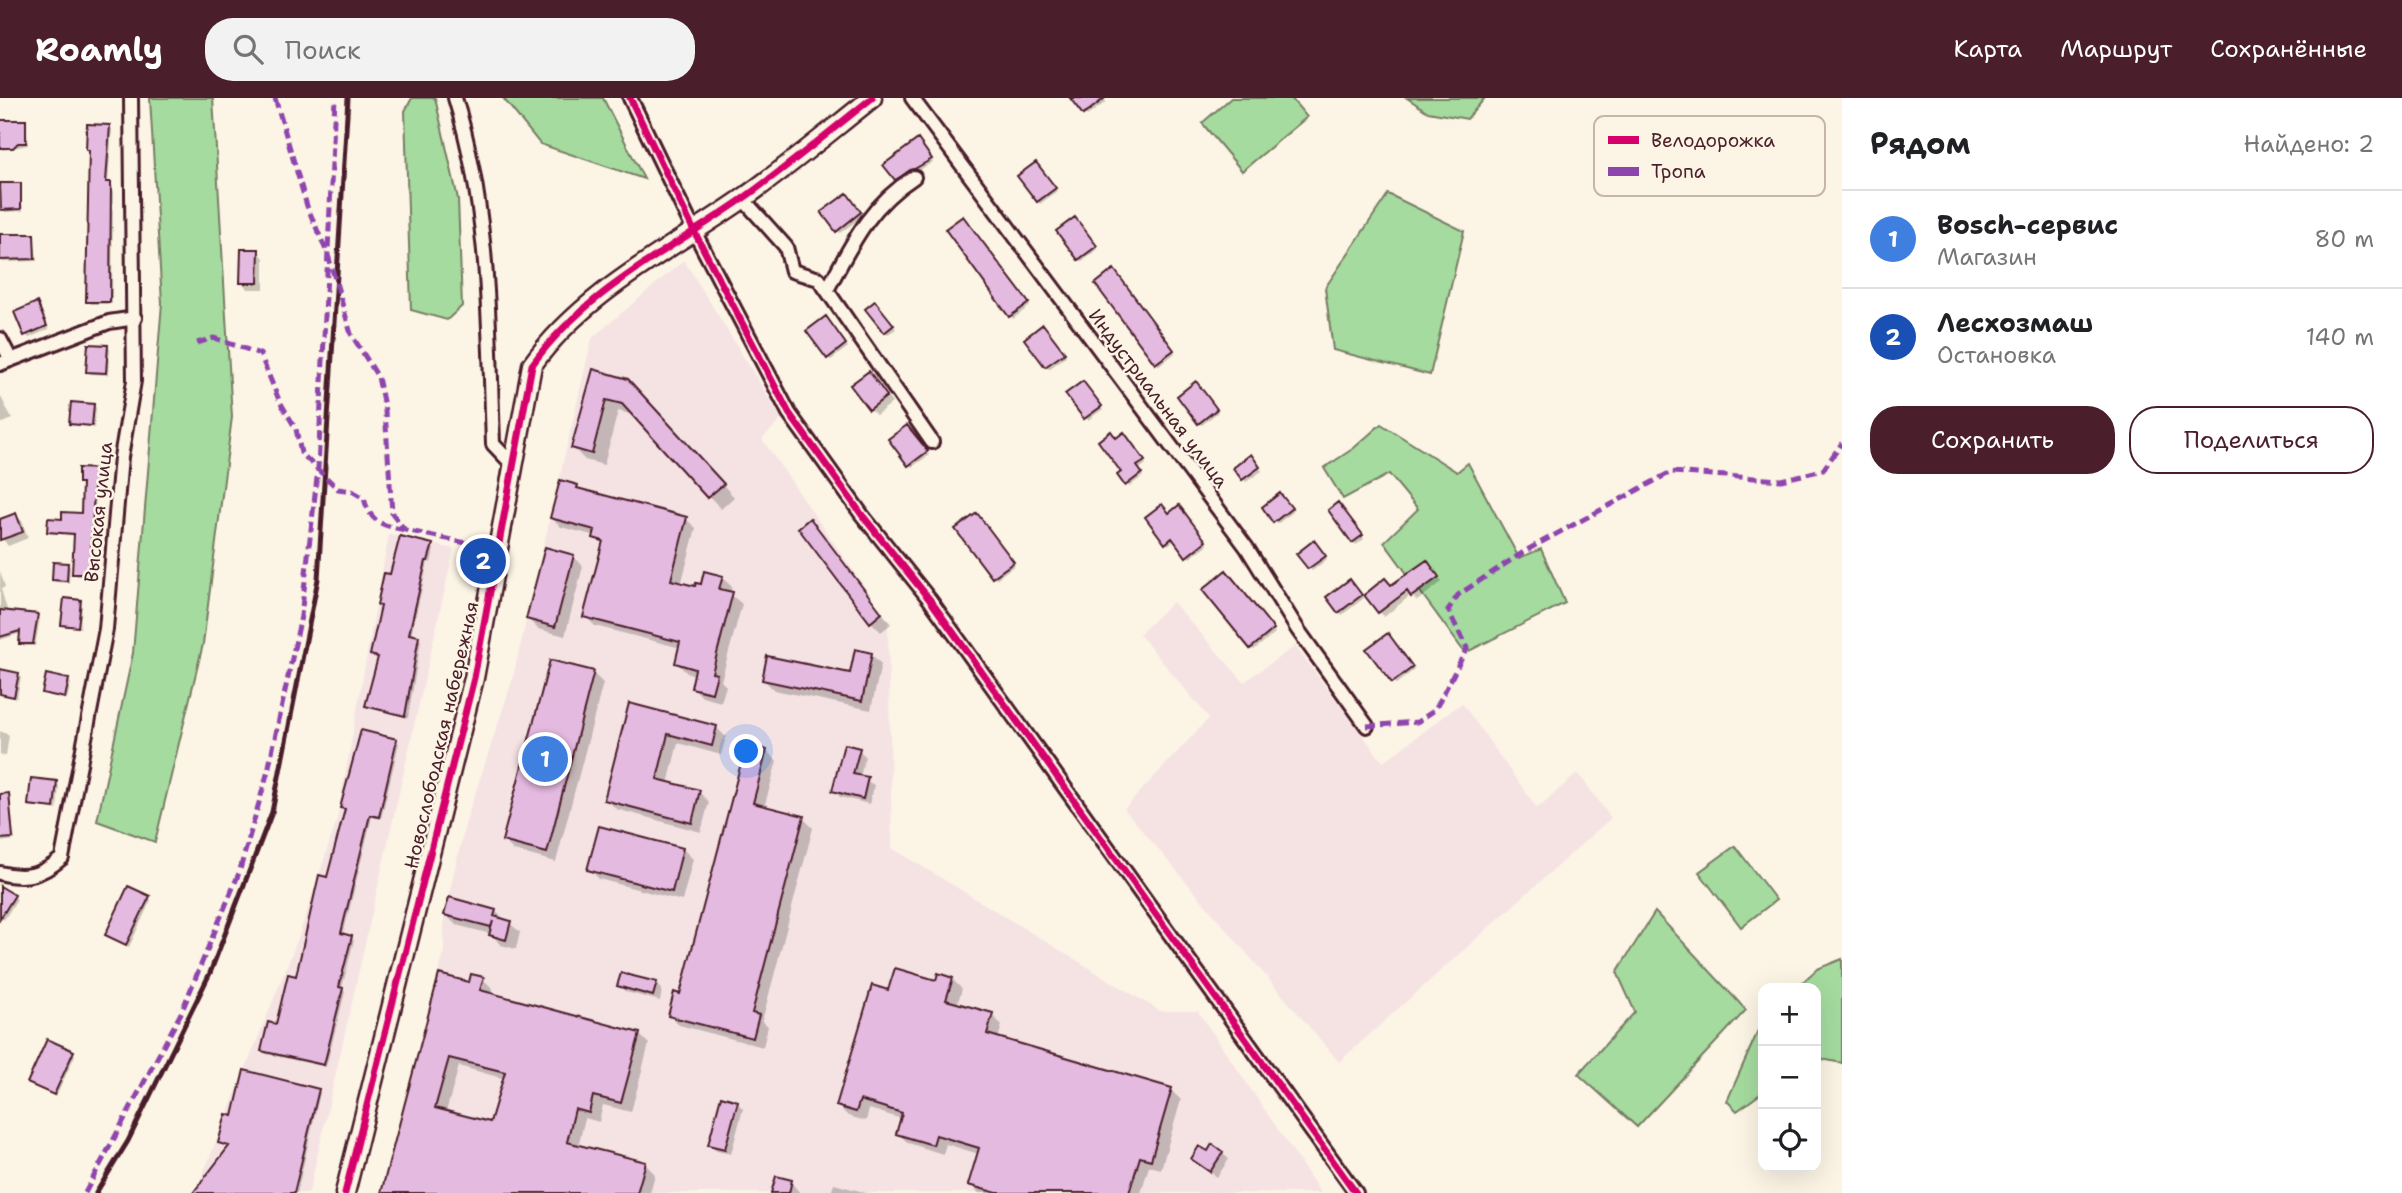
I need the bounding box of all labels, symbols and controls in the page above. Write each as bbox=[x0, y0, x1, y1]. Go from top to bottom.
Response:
search box bbox=[205, 18, 695, 81]
text: Roamly bbox=[35, 27, 163, 72]
icon: search bbox=[229, 30, 267, 68]
text: Поиск bbox=[285, 32, 361, 67]
text: Карта bbox=[1954, 33, 2022, 65]
text: Маршрут bbox=[2060, 33, 2172, 65]
text: Сохранённые bbox=[2210, 33, 2367, 65]
legend bbox=[1594, 116, 1825, 196]
text: Рядом bbox=[1870, 123, 1970, 164]
text: Велодорожка bbox=[1651, 128, 1775, 153]
text: Найдено: 2 bbox=[2244, 129, 2374, 159]
text: Тропа bbox=[1651, 159, 1706, 184]
text: Bosch-сервис bbox=[1937, 207, 2118, 242]
text: 1 bbox=[1888, 224, 1898, 254]
text: 80 m bbox=[2315, 224, 2374, 254]
text: Магазин bbox=[1937, 242, 2037, 272]
street label: Индустриальная улица bbox=[1083, 304, 1234, 493]
text: Лесхозмаш bbox=[1937, 305, 2093, 340]
text: 2 bbox=[1885, 322, 1901, 352]
text: 140 m bbox=[2306, 322, 2374, 352]
text: Остановка bbox=[1937, 340, 2056, 370]
button: Сохранить bbox=[1870, 406, 2115, 474]
button: Поделиться bbox=[2129, 406, 2374, 474]
street label: Высокая улица bbox=[79, 440, 118, 584]
pin: 2 bbox=[460, 535, 506, 587]
street label: Новослободская набережная bbox=[398, 599, 484, 871]
pin: 1 bbox=[522, 733, 568, 785]
your location bbox=[729, 734, 763, 768]
map controls bbox=[1758, 983, 1821, 1172]
button: + bbox=[1758, 983, 1821, 1046]
button: − bbox=[1758, 1046, 1821, 1109]
button: locate bbox=[1758, 1109, 1821, 1172]

